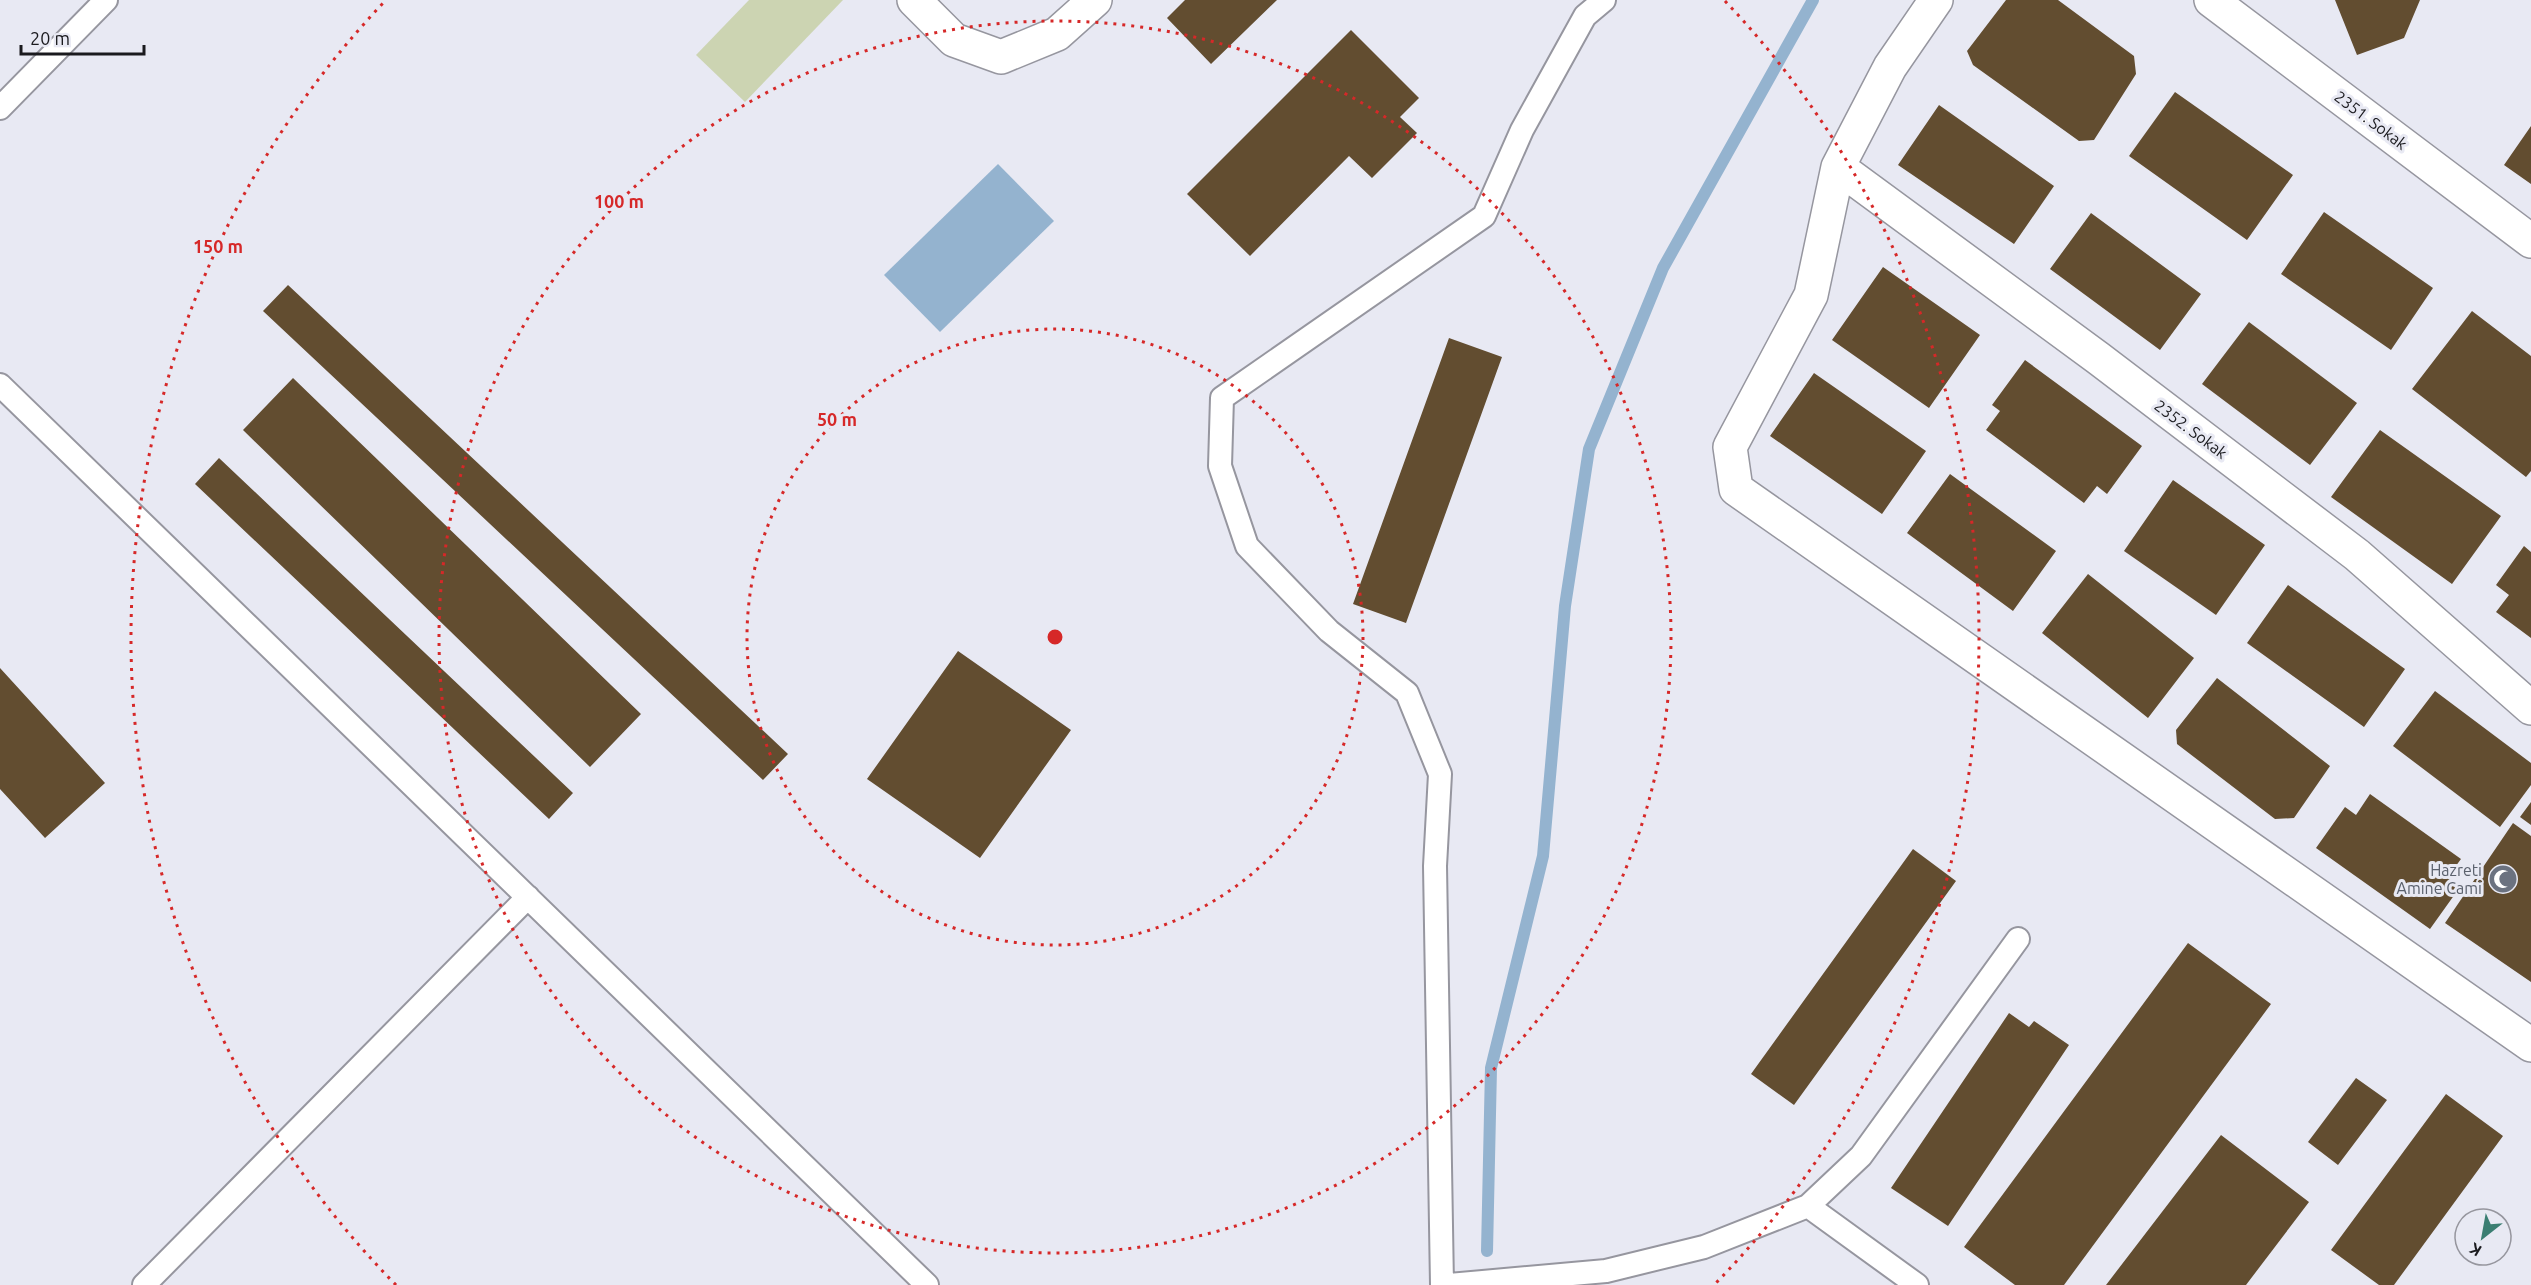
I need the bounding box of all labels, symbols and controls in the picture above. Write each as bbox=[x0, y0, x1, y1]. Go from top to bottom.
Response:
scale bar bbox=[21, 18, 144, 56]
text: 20 m bbox=[30, 28, 70, 48]
street label: 2351. Sokak bbox=[2331, 87, 2411, 153]
text: 100 m bbox=[594, 191, 644, 211]
text: 150 m bbox=[193, 236, 243, 256]
street label: 2352. Sokak bbox=[2151, 396, 2231, 462]
text: 50 m bbox=[817, 409, 857, 429]
centre of rings bbox=[1045, 627, 1065, 647]
place label: Hazreti Amine Cami bbox=[2397, 861, 2482, 897]
mosque icon: Hazreti Amine Cami bbox=[2487, 863, 2519, 895]
north arrow bbox=[2453, 1207, 2513, 1267]
text: K bbox=[2466, 1239, 2484, 1260]

